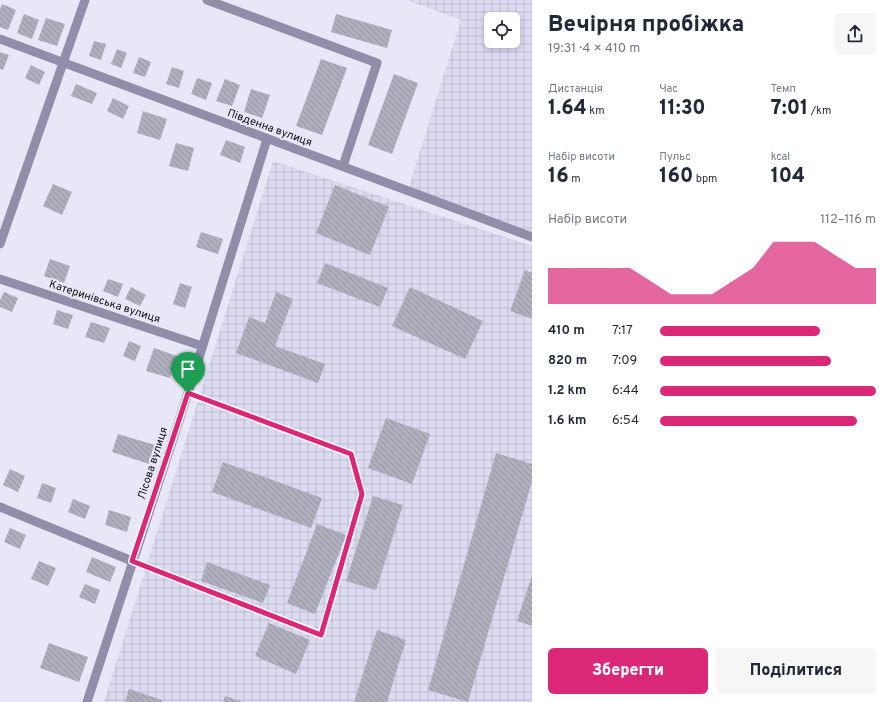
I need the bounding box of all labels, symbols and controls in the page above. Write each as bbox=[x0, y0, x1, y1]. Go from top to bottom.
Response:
map controls bbox=[484, 12, 520, 48]
button: locate bbox=[484, 12, 520, 48]
text: Вечірня пробіжка bbox=[548, 12, 744, 39]
button: share bbox=[834, 13, 876, 55]
text: 19:31 · 4 × 410 m bbox=[548, 41, 640, 57]
text: Дистанція bbox=[548, 82, 603, 96]
text: Час bbox=[659, 82, 678, 96]
text: Темп bbox=[771, 82, 796, 96]
text: 1.64 bbox=[548, 96, 587, 122]
text: 11:30 bbox=[659, 96, 706, 122]
text: 7:01 bbox=[771, 96, 808, 122]
text: km bbox=[587, 104, 605, 118]
text: /km bbox=[808, 104, 831, 118]
street label: Південна вулиця bbox=[225, 106, 314, 150]
text: Набір висоти bbox=[548, 150, 615, 164]
text: Пульс bbox=[659, 150, 691, 164]
text: kcal bbox=[771, 150, 790, 164]
text: 16 bbox=[548, 164, 569, 190]
text: 160 bbox=[659, 164, 693, 190]
text: 104 bbox=[771, 164, 805, 190]
text: m bbox=[569, 172, 581, 186]
text: bpm bbox=[693, 172, 717, 186]
text: Набір висоти bbox=[548, 212, 627, 228]
text: 112–116 m bbox=[820, 212, 876, 228]
street label: Катеринівська вулиця bbox=[47, 277, 162, 327]
text: 410 m bbox=[548, 323, 585, 339]
text: 7:17 bbox=[612, 323, 633, 339]
pin bbox=[171, 352, 205, 393]
text: 820 m bbox=[548, 353, 587, 369]
text: 7:09 bbox=[612, 353, 637, 369]
icon: arrive bbox=[177, 358, 199, 380]
text: 1.2 km bbox=[548, 383, 586, 399]
text: 6:44 bbox=[612, 383, 639, 399]
text: 1.6 km bbox=[548, 413, 586, 429]
text: 6:54 bbox=[612, 413, 639, 429]
street label: Лісова вулиця bbox=[135, 425, 171, 501]
button: Зберегти bbox=[548, 648, 708, 694]
button: Поділитися bbox=[716, 648, 876, 694]

